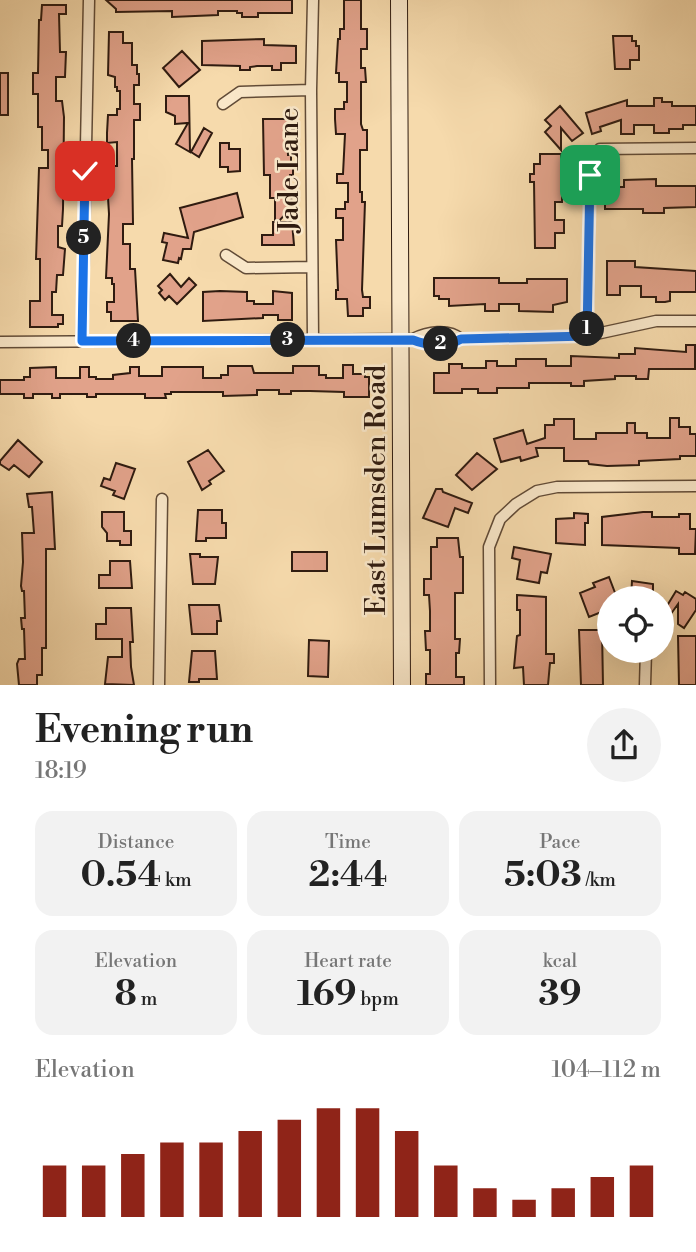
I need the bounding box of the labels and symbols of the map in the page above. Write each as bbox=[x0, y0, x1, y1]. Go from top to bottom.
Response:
street label: Jade Lane bbox=[272, 107, 307, 234]
pin bbox=[55, 141, 115, 201]
pin bbox=[560, 145, 620, 205]
pin: 5 bbox=[66, 220, 102, 256]
pin: 1 bbox=[570, 312, 604, 346]
pin: 3 bbox=[270, 322, 306, 358]
pin: 4 bbox=[116, 324, 152, 358]
pin: 2 bbox=[424, 326, 458, 362]
street label: East Lumsden Road bbox=[359, 365, 394, 615]

